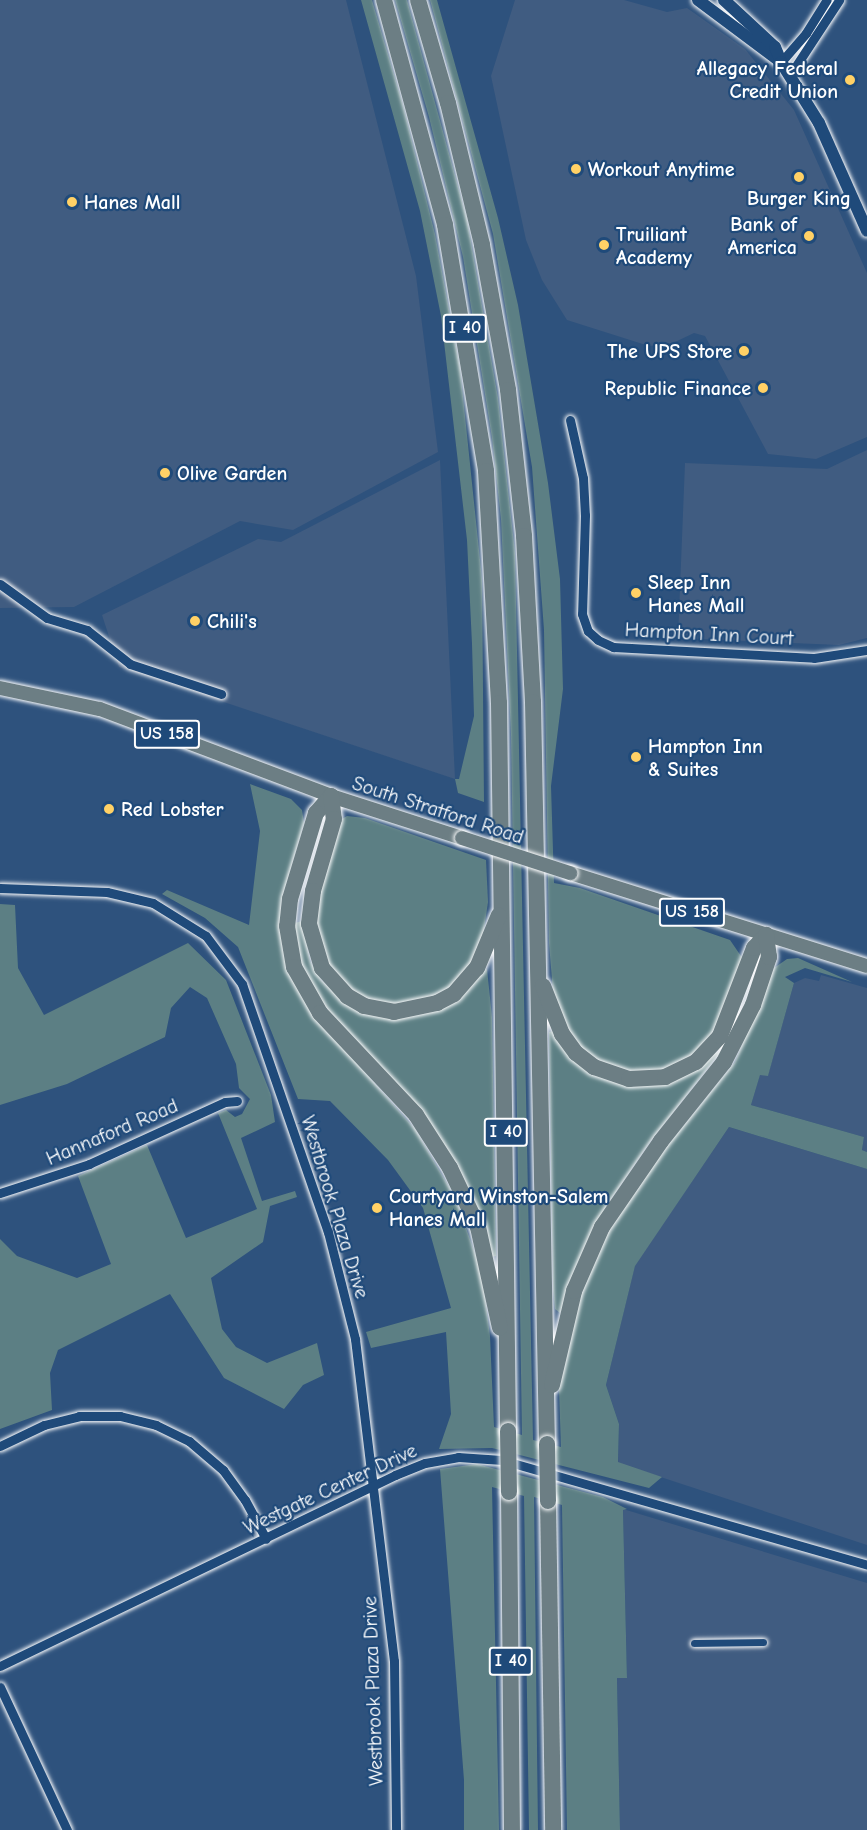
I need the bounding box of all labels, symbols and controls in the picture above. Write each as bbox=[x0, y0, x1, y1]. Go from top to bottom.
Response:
place label: Allegacy Federal Credit Union bbox=[697, 56, 838, 103]
marker: Allegacy Federal Credit Union bbox=[843, 73, 857, 87]
place label: Workout Anytime bbox=[588, 157, 735, 181]
marker: Workout Anytime bbox=[569, 162, 583, 176]
marker: Burger King bbox=[792, 170, 806, 184]
place label: Burger King bbox=[747, 186, 851, 210]
place label: Hanes Mall bbox=[84, 190, 180, 214]
marker: Hanes Mall bbox=[65, 195, 79, 209]
place label: Bank of America bbox=[728, 213, 797, 260]
place label: Truiliant Academy bbox=[616, 222, 692, 269]
marker: Bank of America bbox=[802, 229, 816, 243]
marker: Truiliant Academy bbox=[597, 238, 611, 252]
road number: I 40 bbox=[442, 313, 488, 343]
place label: The UPS Store bbox=[607, 339, 732, 363]
marker: The UPS Store bbox=[737, 344, 751, 358]
place label: Republic Finance bbox=[605, 376, 751, 400]
marker: Republic Finance bbox=[756, 381, 770, 395]
place label: Olive Garden bbox=[177, 461, 287, 485]
marker: Olive Garden bbox=[158, 466, 172, 480]
place label: Sleep Inn Hanes Mall bbox=[648, 570, 744, 617]
marker: Sleep Inn Hanes Mall bbox=[629, 586, 643, 600]
place label: Chili's bbox=[207, 609, 257, 633]
marker: Chili's bbox=[188, 614, 202, 628]
street label: Hampton Inn Court bbox=[624, 618, 794, 650]
road number: US 158 bbox=[132, 719, 201, 749]
place label: Hampton Inn & Suites bbox=[648, 734, 763, 781]
marker: Hampton Inn & Suites bbox=[629, 750, 643, 764]
street label: South Stratford Road bbox=[349, 771, 527, 849]
place label: Red Lobster bbox=[121, 797, 224, 821]
marker: Red Lobster bbox=[102, 802, 116, 816]
road number: US 158 bbox=[658, 897, 726, 927]
street label: Hannaford Road bbox=[42, 1093, 182, 1171]
street label: Westbrook Plaza Drive bbox=[296, 1113, 374, 1301]
road number: I 40 bbox=[484, 1117, 528, 1147]
place label: Courtyard Winston-Salem Hanes Mall bbox=[389, 1184, 608, 1231]
marker: Courtyard Winston-Salem Hanes Mall bbox=[370, 1201, 384, 1215]
street label: Westgate Center Drive bbox=[240, 1438, 420, 1540]
street label: Westbrook Plaza Drive bbox=[358, 1596, 388, 1786]
road number: I 40 bbox=[488, 1646, 534, 1676]

